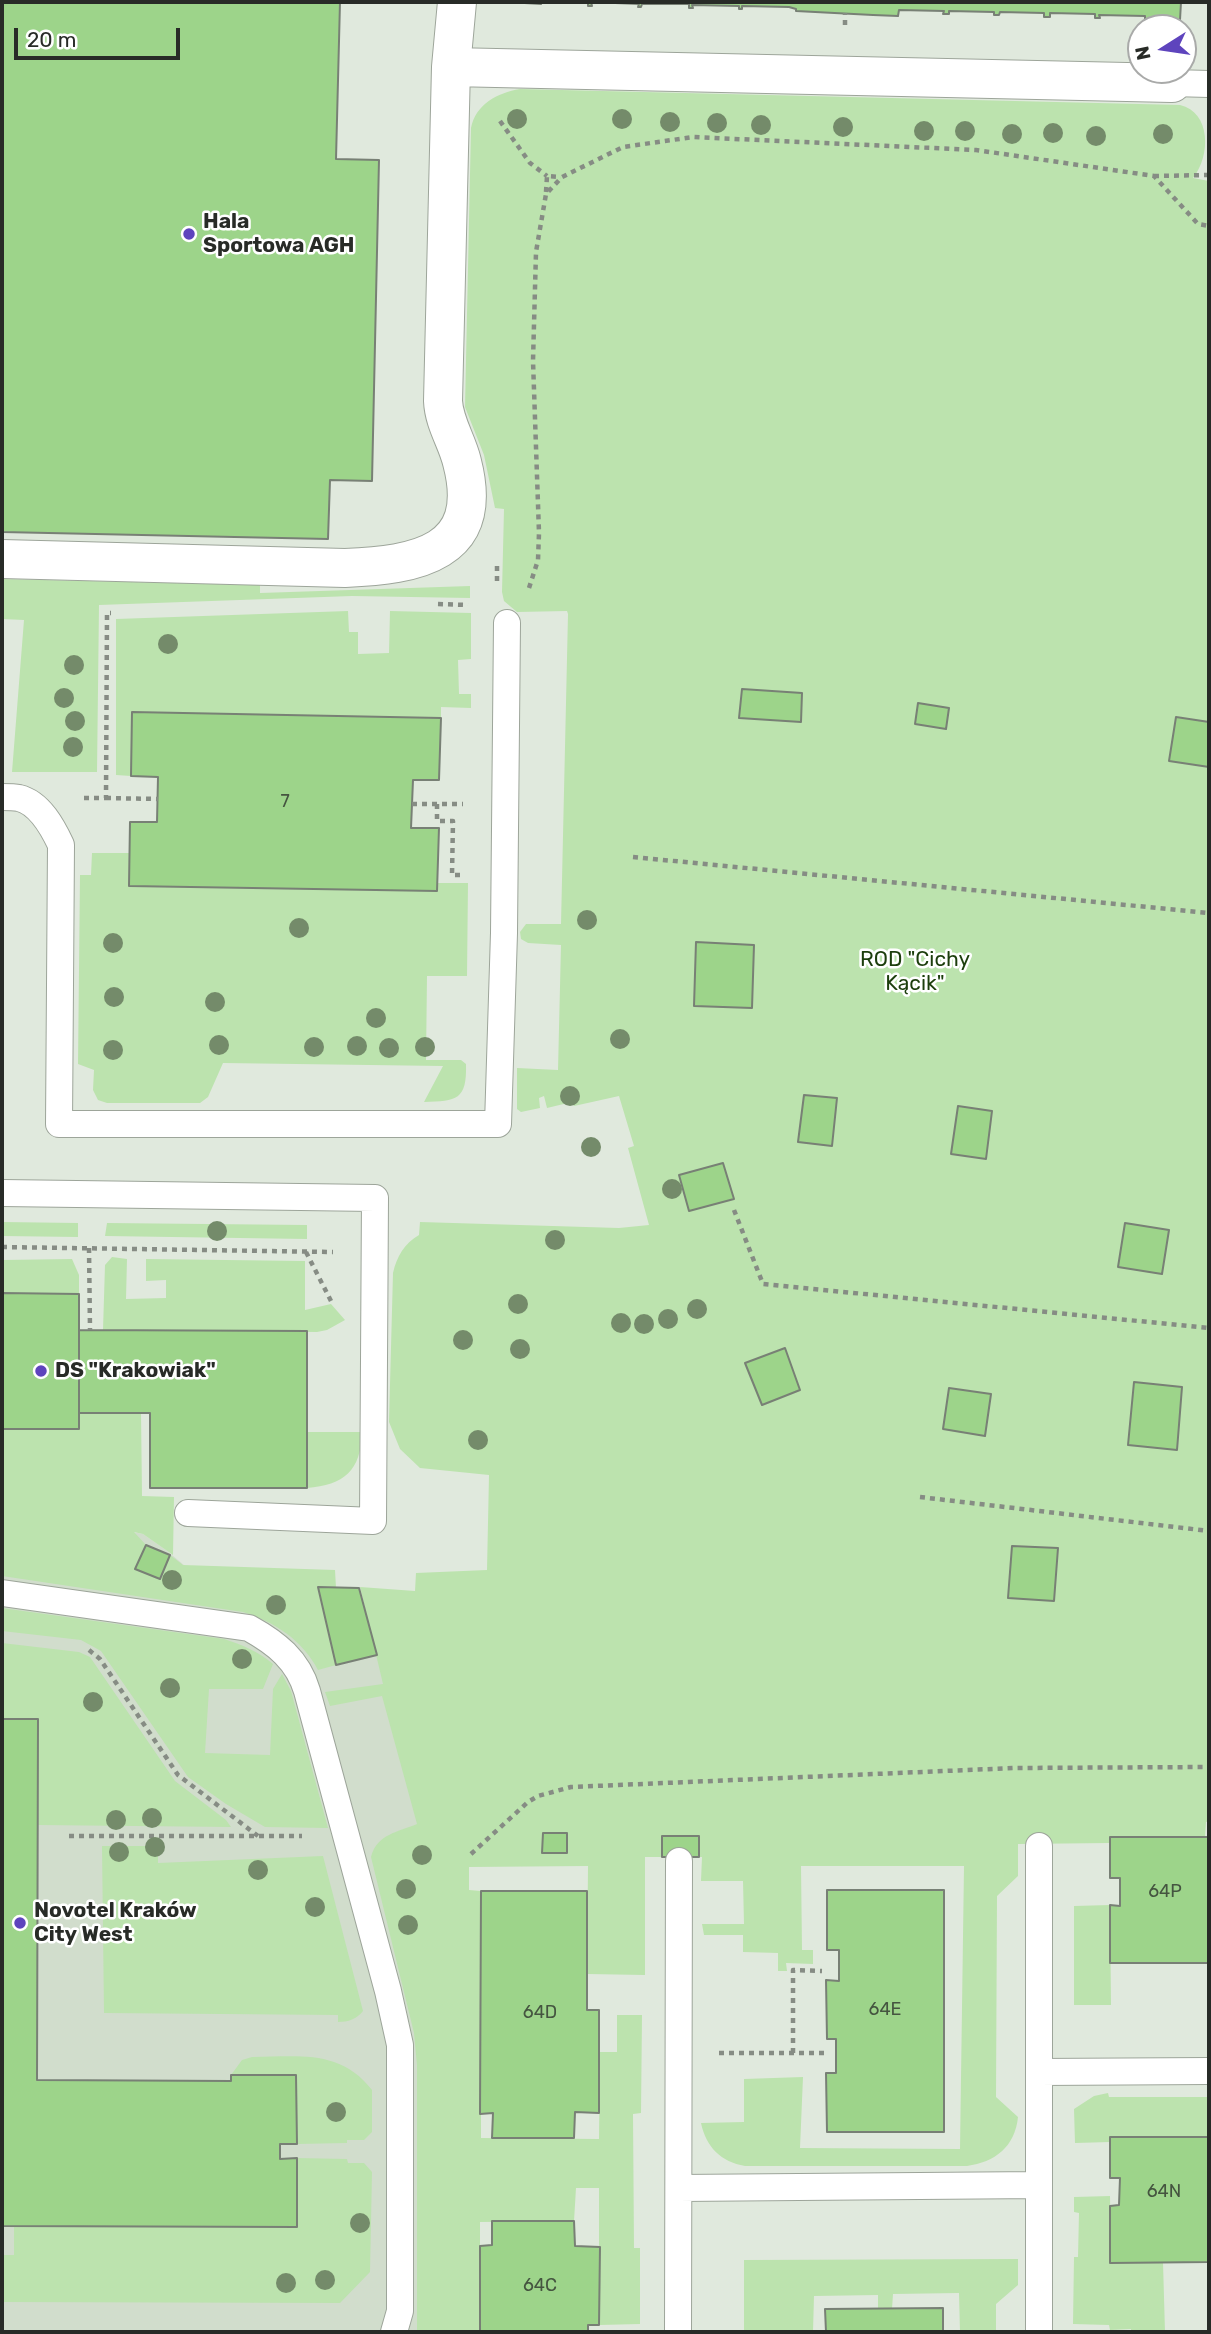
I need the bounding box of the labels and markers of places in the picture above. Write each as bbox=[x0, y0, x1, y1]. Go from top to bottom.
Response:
place label: Hala Sportowa AGH bbox=[203, 209, 354, 259]
marker: Hala Sportowa AGH bbox=[181, 226, 197, 242]
place label: DS "Krakowiak" bbox=[55, 1358, 216, 1384]
marker: DS "Krakowiak" bbox=[33, 1363, 49, 1379]
place label: Novotel Kraków City West bbox=[34, 1898, 197, 1948]
marker: Novotel Kraków City West bbox=[12, 1915, 28, 1931]

